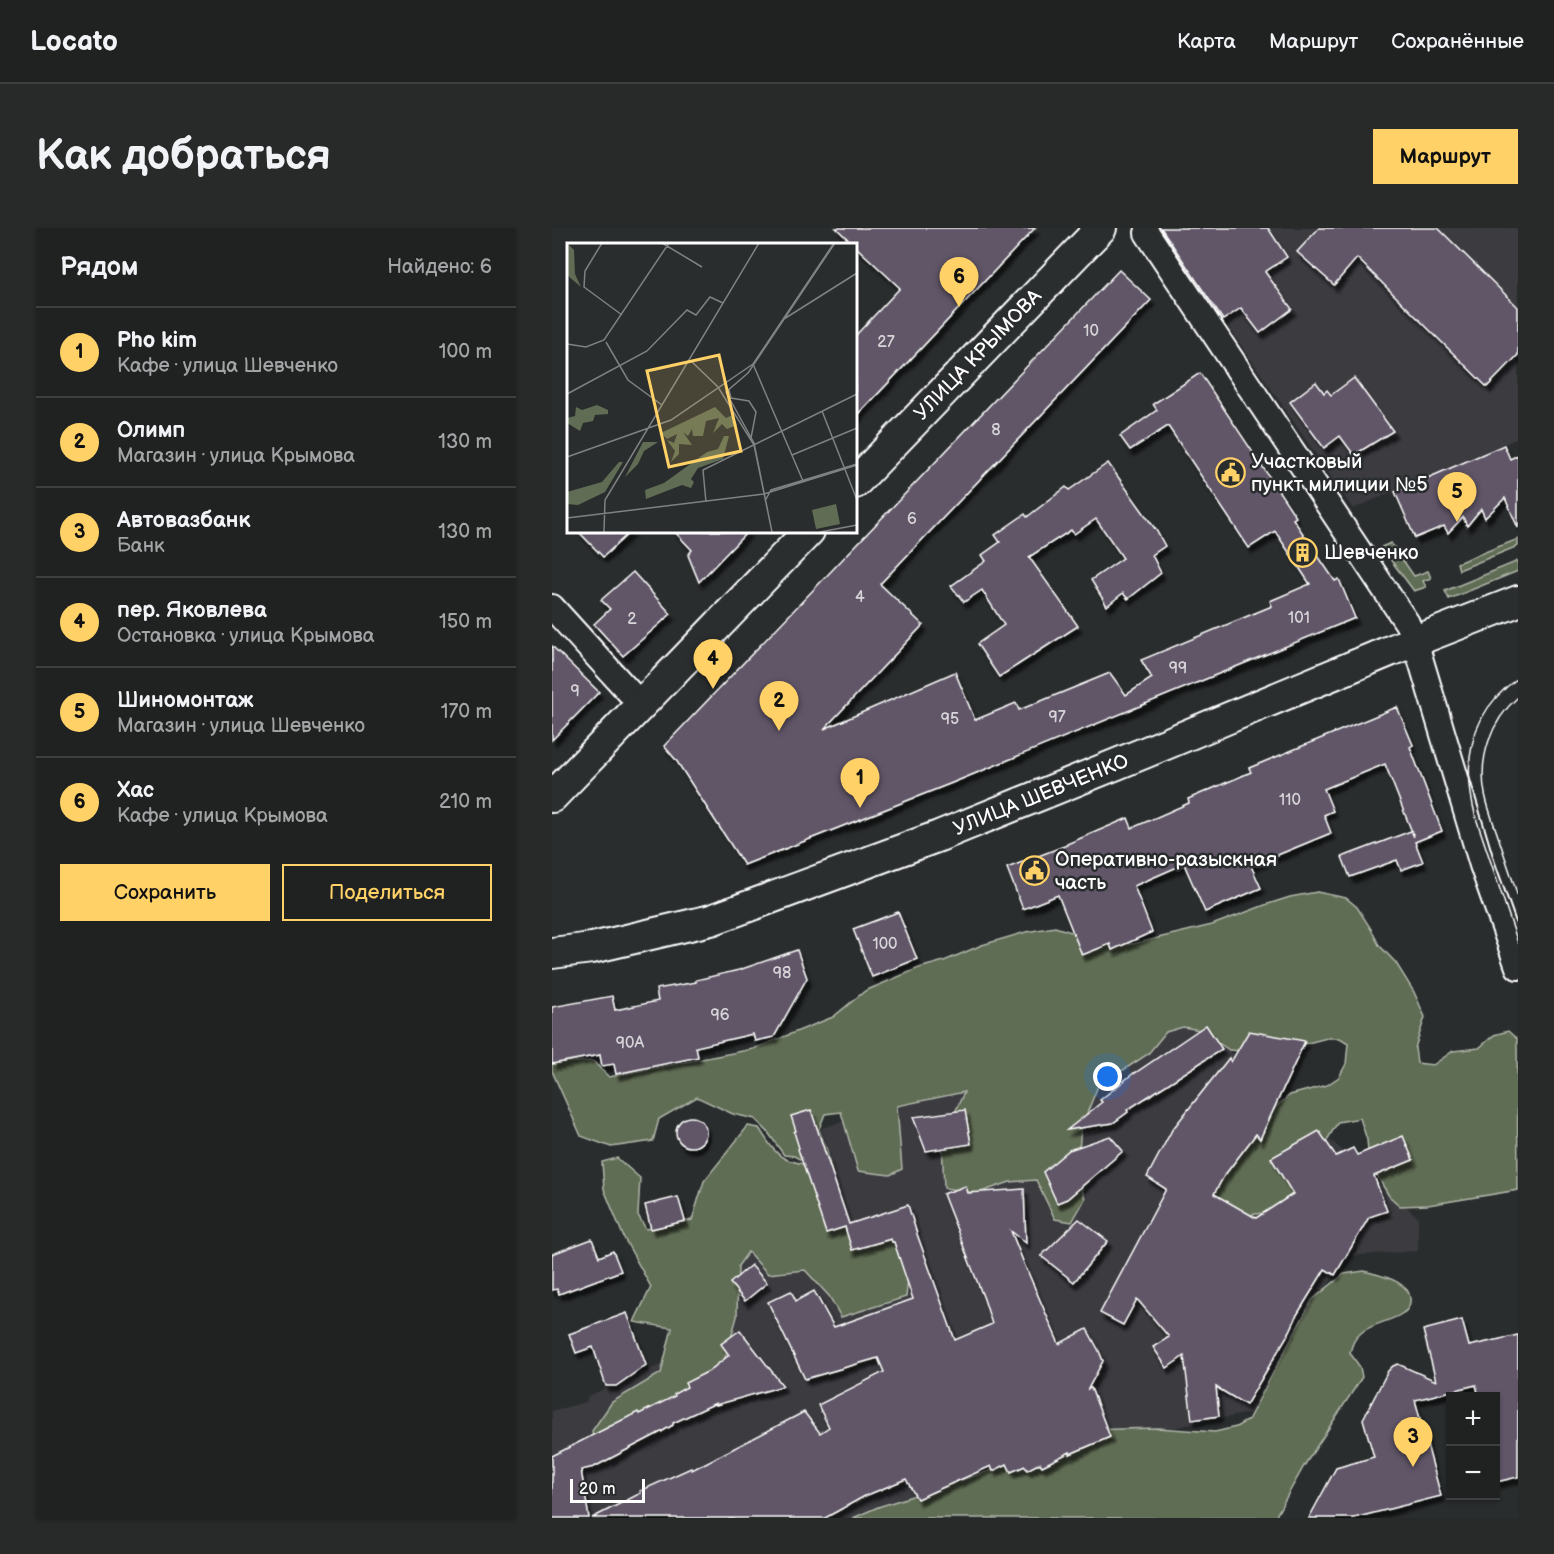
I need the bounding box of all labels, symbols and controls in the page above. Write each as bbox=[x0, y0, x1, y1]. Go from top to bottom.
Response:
text: Locato bbox=[30, 25, 118, 58]
text: Карта bbox=[1177, 29, 1236, 54]
text: Маршрут bbox=[1269, 29, 1358, 54]
text: Сохранённые bbox=[1391, 29, 1524, 54]
button: Маршрут bbox=[1373, 129, 1518, 184]
text: Как добраться bbox=[36, 131, 331, 182]
inset map bbox=[567, 243, 856, 532]
text: Рядом bbox=[60, 252, 138, 283]
text: Найдено: 6 bbox=[387, 255, 492, 279]
pin: 6 bbox=[940, 257, 978, 307]
street label: УЛИЦА КРЫМОВА bbox=[909, 284, 1047, 426]
house number: 10 bbox=[1083, 322, 1099, 341]
text: Pho kim bbox=[117, 327, 197, 354]
house number: 27 bbox=[877, 333, 895, 352]
text: 1 bbox=[75, 340, 84, 364]
text: 100 m bbox=[439, 340, 492, 364]
text: Кафе · улица Шевченко bbox=[117, 354, 338, 378]
text: Олимп bbox=[117, 417, 185, 444]
house number: 8 bbox=[991, 421, 1001, 440]
text: 2 bbox=[74, 430, 85, 454]
text: 130 m bbox=[438, 430, 492, 454]
text: Магазин · улица Крымова bbox=[117, 444, 355, 468]
place label: Участковый пункт милиции №5 bbox=[1251, 450, 1428, 497]
public building icon: Участковый пункт милиции №5 bbox=[1214, 457, 1246, 489]
pin: 5 bbox=[1438, 472, 1476, 522]
text: Автовазбанк bbox=[117, 507, 250, 534]
house number: 6 bbox=[907, 510, 917, 529]
text: 3 bbox=[74, 520, 85, 544]
text: 130 m bbox=[438, 520, 492, 544]
text: Банк bbox=[117, 534, 165, 558]
building icon: Шевченко bbox=[1287, 537, 1319, 569]
place label: Шевченко bbox=[1324, 541, 1419, 565]
house number: 4 bbox=[855, 588, 865, 607]
text: пер. Яковлева bbox=[117, 597, 267, 624]
house number: 101 bbox=[1288, 609, 1310, 628]
text: 4 bbox=[74, 610, 85, 634]
text: 150 m bbox=[439, 610, 492, 634]
house number: 2 bbox=[627, 610, 637, 629]
text: Остановка · улица Крымова bbox=[117, 624, 375, 648]
pin: 4 bbox=[694, 640, 732, 689]
house number: 99 bbox=[1169, 659, 1187, 678]
house number: 9 bbox=[570, 682, 580, 701]
pin: 2 bbox=[760, 682, 798, 731]
text: Шиномонтаж bbox=[117, 687, 253, 714]
text: 5 bbox=[74, 700, 85, 724]
text: 170 m bbox=[441, 700, 492, 724]
house number: 97 bbox=[1048, 708, 1066, 727]
house number: 95 bbox=[941, 710, 959, 729]
text: Магазин · улица Шевченко bbox=[117, 714, 365, 738]
street label: УЛИЦА ШЕВЧЕНКО bbox=[950, 749, 1132, 841]
pin: 1 bbox=[840, 758, 880, 808]
text: Хас bbox=[117, 777, 154, 804]
text: 6 bbox=[73, 790, 86, 814]
text: 210 m bbox=[439, 790, 492, 814]
house number: 110 bbox=[1279, 791, 1301, 810]
text: Кафе · улица Крымова bbox=[117, 804, 328, 828]
place label: Оперативно-разыскная часть bbox=[1055, 848, 1277, 895]
public building icon: Оперативно-разыскная часть bbox=[1018, 855, 1050, 887]
button: Сохранить bbox=[60, 864, 270, 921]
button: Поделиться bbox=[282, 864, 492, 921]
house number: 100 bbox=[872, 935, 898, 954]
house number: 98 bbox=[773, 964, 791, 983]
house number: 96 bbox=[710, 1006, 730, 1025]
house number: 90А bbox=[616, 1034, 644, 1053]
your location bbox=[1093, 1062, 1122, 1091]
map controls bbox=[1446, 1392, 1500, 1500]
button: + bbox=[1446, 1392, 1500, 1446]
pin: 3 bbox=[1394, 1418, 1432, 1467]
button: − bbox=[1446, 1446, 1500, 1500]
scale bar bbox=[570, 1476, 645, 1504]
text: 20 m bbox=[579, 1480, 615, 1499]

